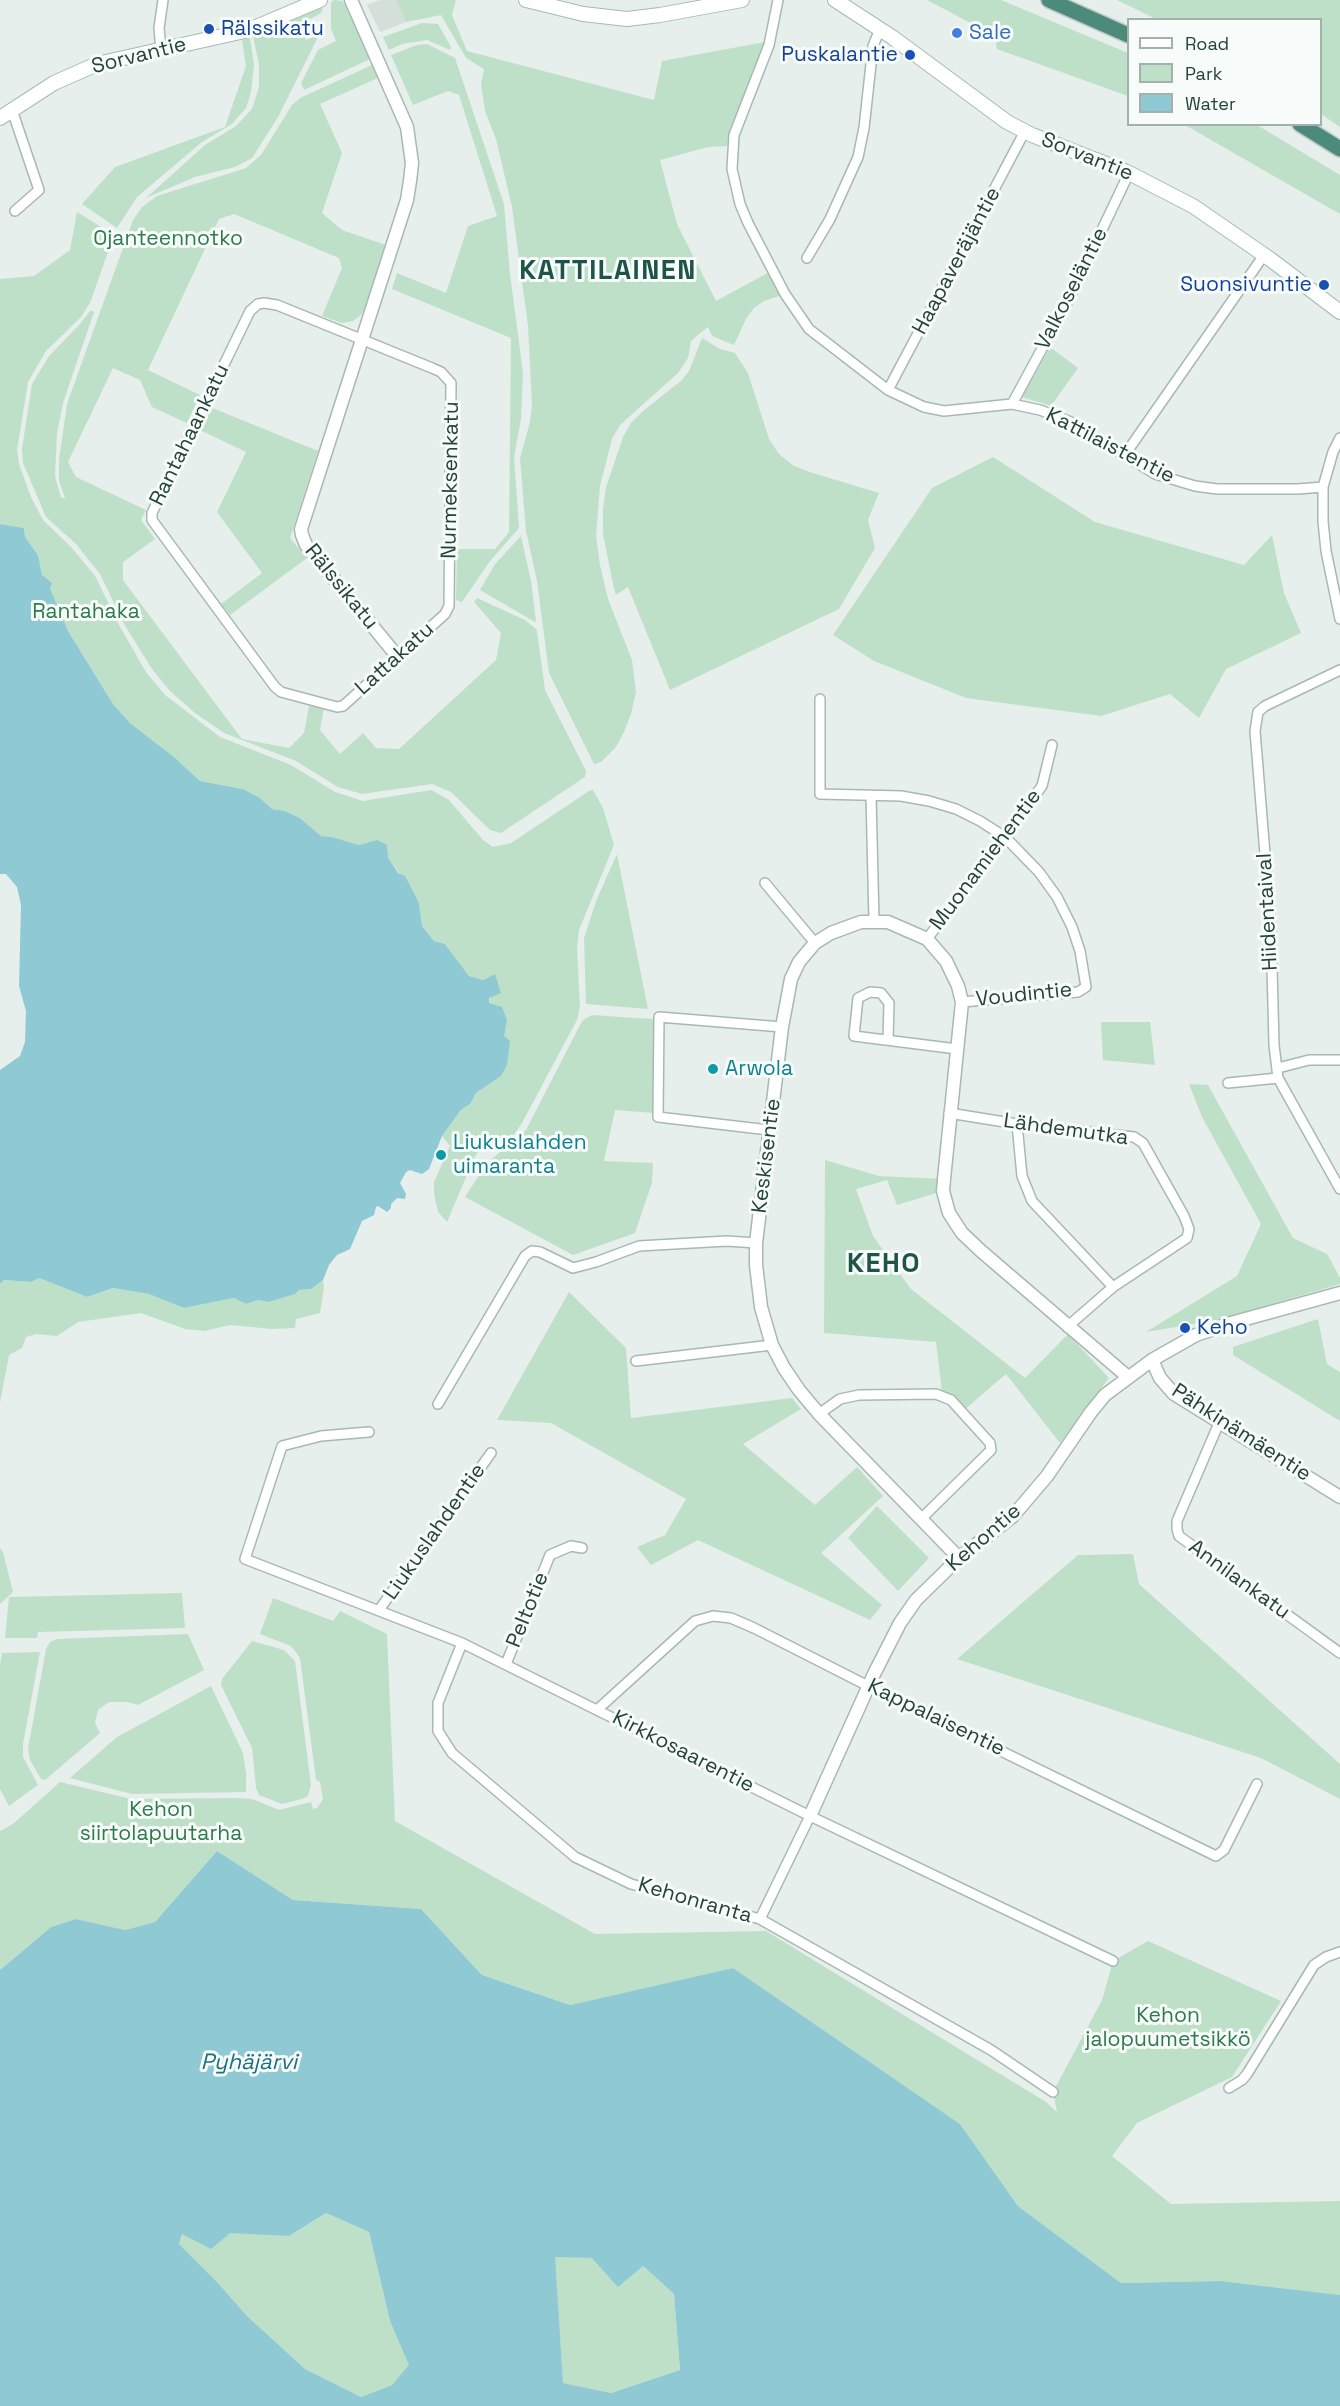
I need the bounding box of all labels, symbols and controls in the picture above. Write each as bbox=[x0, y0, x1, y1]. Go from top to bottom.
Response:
place label: Rälssikatu bbox=[221, 16, 324, 42]
legend bbox=[1127, 18, 1322, 126]
place label: Sale bbox=[969, 20, 1012, 46]
marker: Rälssikatu bbox=[202, 22, 216, 36]
marker: Sale bbox=[950, 26, 964, 40]
street label: Sorvantie bbox=[89, 32, 189, 80]
text: Road bbox=[1185, 32, 1229, 55]
place label: Puskalantie bbox=[781, 42, 898, 68]
marker: Puskalantie bbox=[903, 48, 917, 62]
text: Park bbox=[1185, 62, 1222, 85]
text: Water bbox=[1185, 92, 1236, 115]
street label: Sorvantie bbox=[1037, 127, 1137, 187]
street label: Haapaveräjäntie bbox=[908, 183, 1006, 339]
street label: Valkoseläntie bbox=[1030, 224, 1114, 354]
park label: Ojanteennotko bbox=[93, 226, 243, 252]
district label: KATTILAINEN bbox=[519, 256, 697, 288]
place label: Suonsivuntie bbox=[1180, 272, 1312, 298]
marker: Suonsivuntie bbox=[1317, 278, 1331, 292]
street label: Rantahaankatu bbox=[145, 360, 235, 510]
street label: Nurmeksenkatu bbox=[437, 401, 465, 559]
street label: Kattilaistentie bbox=[1041, 403, 1179, 489]
street label: Rälssikatu bbox=[299, 539, 383, 635]
park label: Rantahaka bbox=[32, 599, 140, 625]
street label: Lattakatu bbox=[351, 617, 439, 701]
street label: Muonamiehentie bbox=[925, 785, 1047, 935]
street label: Hiidentaival bbox=[1252, 853, 1284, 971]
street label: Voudintie bbox=[975, 977, 1073, 1013]
place label: Arwola bbox=[725, 1056, 793, 1082]
marker: Arwola bbox=[706, 1062, 720, 1076]
street label: Keskisentie bbox=[747, 1097, 787, 1215]
street label: Lähdemutka bbox=[1002, 1109, 1130, 1151]
place label: Liukuslahden uimaranta bbox=[453, 1130, 587, 1180]
marker: Liukuslahden uimaranta bbox=[434, 1148, 448, 1162]
district label: KEHO bbox=[847, 1249, 921, 1281]
place label: Keho bbox=[1197, 1315, 1248, 1341]
marker: Keho bbox=[1178, 1321, 1192, 1335]
street label: Pähkinämäentie bbox=[1167, 1379, 1315, 1487]
street label: Liukuslahdentie bbox=[379, 1459, 491, 1605]
street label: Kehontie bbox=[942, 1499, 1026, 1577]
street label: Annilankatu bbox=[1183, 1535, 1295, 1625]
street label: Peltotie bbox=[502, 1569, 554, 1651]
street label: Kappalaisentie bbox=[863, 1674, 1009, 1762]
street label: Kirkkosaarentie bbox=[608, 1705, 758, 1799]
park label: Kehon siirtolapuutarha bbox=[80, 1797, 242, 1847]
street label: Kehonranta bbox=[635, 1873, 755, 1929]
park label: Kehon jalopuumetsikkö bbox=[1085, 2003, 1251, 2053]
water label: Pyhäjärvi bbox=[201, 2050, 297, 2076]

